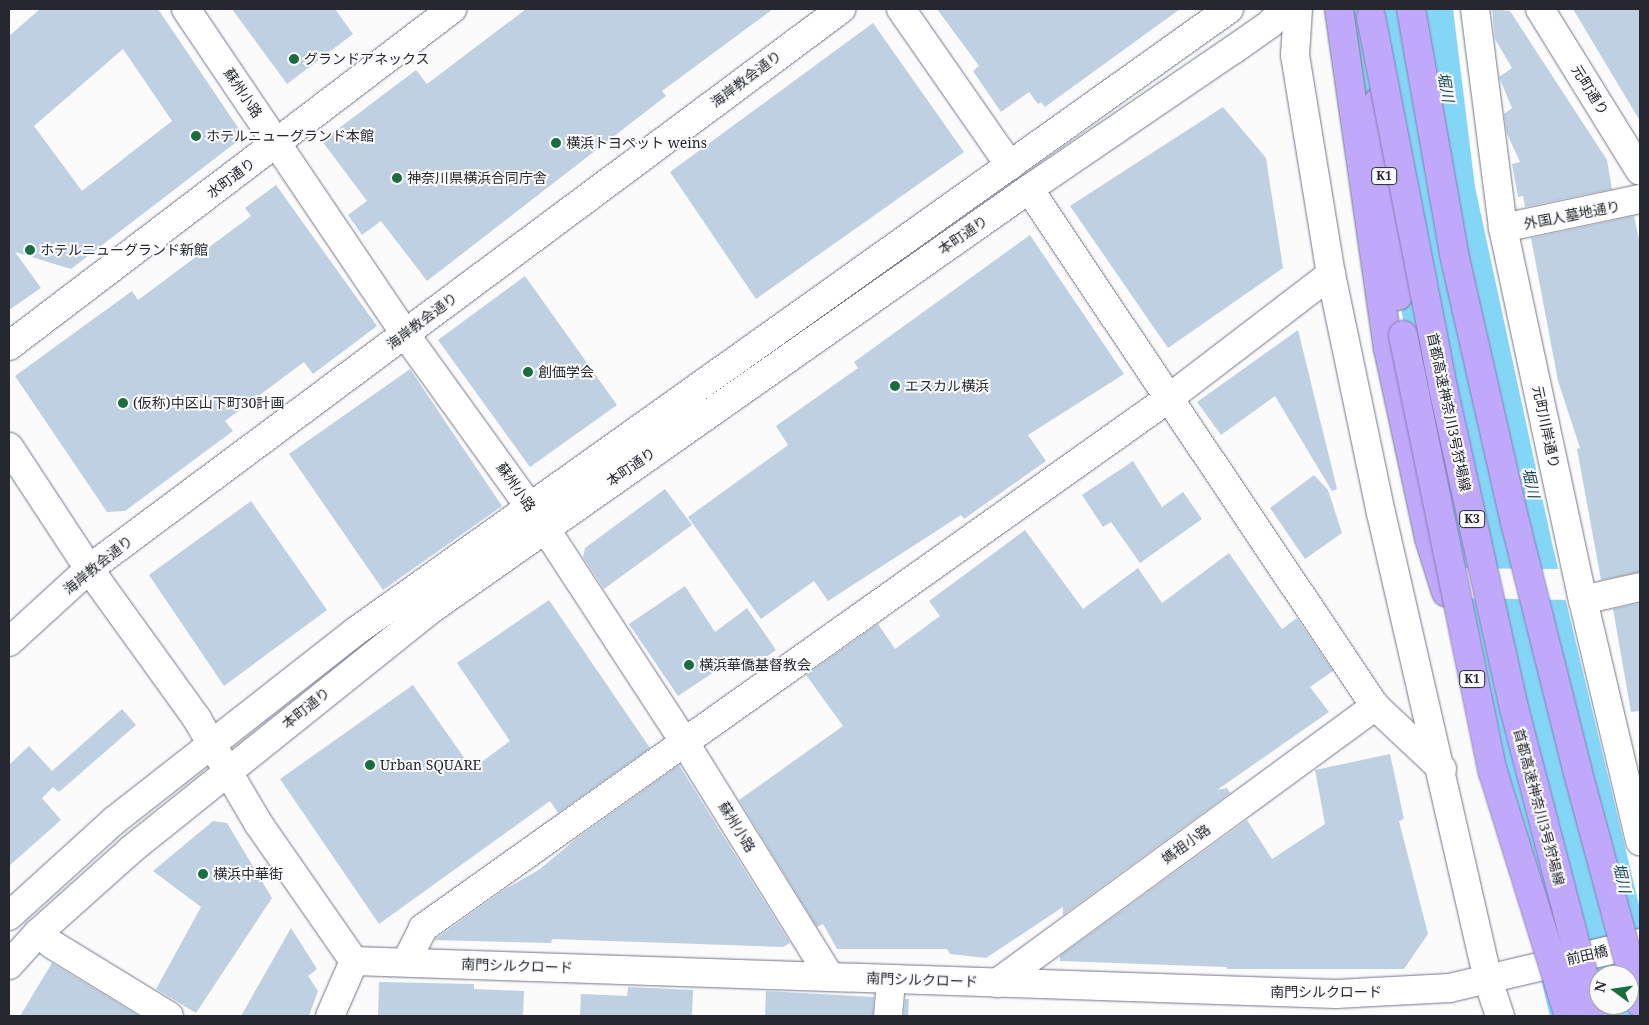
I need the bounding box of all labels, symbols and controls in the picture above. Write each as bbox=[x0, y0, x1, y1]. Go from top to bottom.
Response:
street label: 海岸教会通り bbox=[707, 47, 785, 111]
place label: グランドアネックス bbox=[304, 51, 430, 67]
marker: グランドアネックス bbox=[288, 53, 300, 65]
street label: 元町通り bbox=[1568, 62, 1612, 118]
street label: 蘇州小路 bbox=[220, 65, 266, 121]
water label: 堀川 bbox=[1435, 71, 1457, 103]
place label: ホテルニューグランド本館 bbox=[206, 128, 374, 144]
marker: ホテルニューグランド本館 bbox=[190, 130, 202, 142]
place label: 横浜トヨペット weins bbox=[566, 135, 707, 151]
marker: 横浜トヨペット weins bbox=[550, 137, 562, 149]
street label: 水町通り bbox=[204, 154, 258, 202]
road number: K1 bbox=[1370, 167, 1398, 186]
place label: 神奈川県横浜合同庁舎 bbox=[407, 170, 547, 186]
marker: 神奈川県横浜合同庁舎 bbox=[391, 172, 403, 184]
street label: 外国人墓地通り bbox=[1522, 197, 1622, 233]
street label: 本町通り bbox=[935, 212, 991, 258]
place label: ホテルニューグランド新館 bbox=[40, 242, 208, 258]
marker: ホテルニューグランド新館 bbox=[24, 244, 36, 256]
street label: 海岸教会通り bbox=[383, 289, 461, 353]
street label: 首都高速神奈川3号狩場線 bbox=[1424, 331, 1474, 493]
place label: 創価学会 bbox=[538, 364, 594, 380]
marker: 創価学会 bbox=[522, 366, 534, 378]
place label: エスカル横浜 bbox=[905, 378, 989, 394]
marker: エスカル横浜 bbox=[889, 380, 901, 392]
street label: 元町川岸通り bbox=[1529, 384, 1563, 470]
place label: (仮称)中区山下町30計画 bbox=[133, 395, 284, 411]
marker: (仮称)中区山下町30計画 bbox=[117, 397, 129, 409]
street label: 本町通り bbox=[603, 444, 659, 490]
street label: 蘇州小路 bbox=[493, 459, 539, 515]
water label: 堀川 bbox=[1519, 466, 1543, 500]
road number: K3 bbox=[1458, 509, 1486, 528]
street label: 海岸教会通り bbox=[60, 532, 136, 598]
place label: 横浜華僑基督教会 bbox=[699, 657, 811, 673]
marker: 横浜華僑基督教会 bbox=[683, 659, 695, 671]
road number: K1 bbox=[1458, 670, 1486, 689]
street label: 本町通り bbox=[279, 684, 333, 732]
street label: 首都高速神奈川3号狩場線 bbox=[1510, 727, 1568, 887]
place label: Urban SQUARE bbox=[380, 757, 481, 773]
marker: Urban SQUARE bbox=[364, 759, 376, 771]
street label: 蘇州小路 bbox=[715, 799, 759, 855]
street label: 媽祖小路 bbox=[1158, 821, 1214, 867]
water label: 堀川 bbox=[1610, 861, 1634, 895]
place label: 横浜中華街 bbox=[213, 866, 283, 882]
marker: 横浜中華街 bbox=[197, 868, 209, 880]
street label: 前田橋 bbox=[1565, 942, 1609, 968]
street label: 南門シルクロード bbox=[461, 956, 573, 976]
north arrow bbox=[1589, 965, 1639, 1015]
street label: 南門シルクロード bbox=[866, 970, 978, 990]
text: N bbox=[1589, 979, 1610, 994]
street label: 南門シルクロード bbox=[1270, 984, 1382, 1000]

